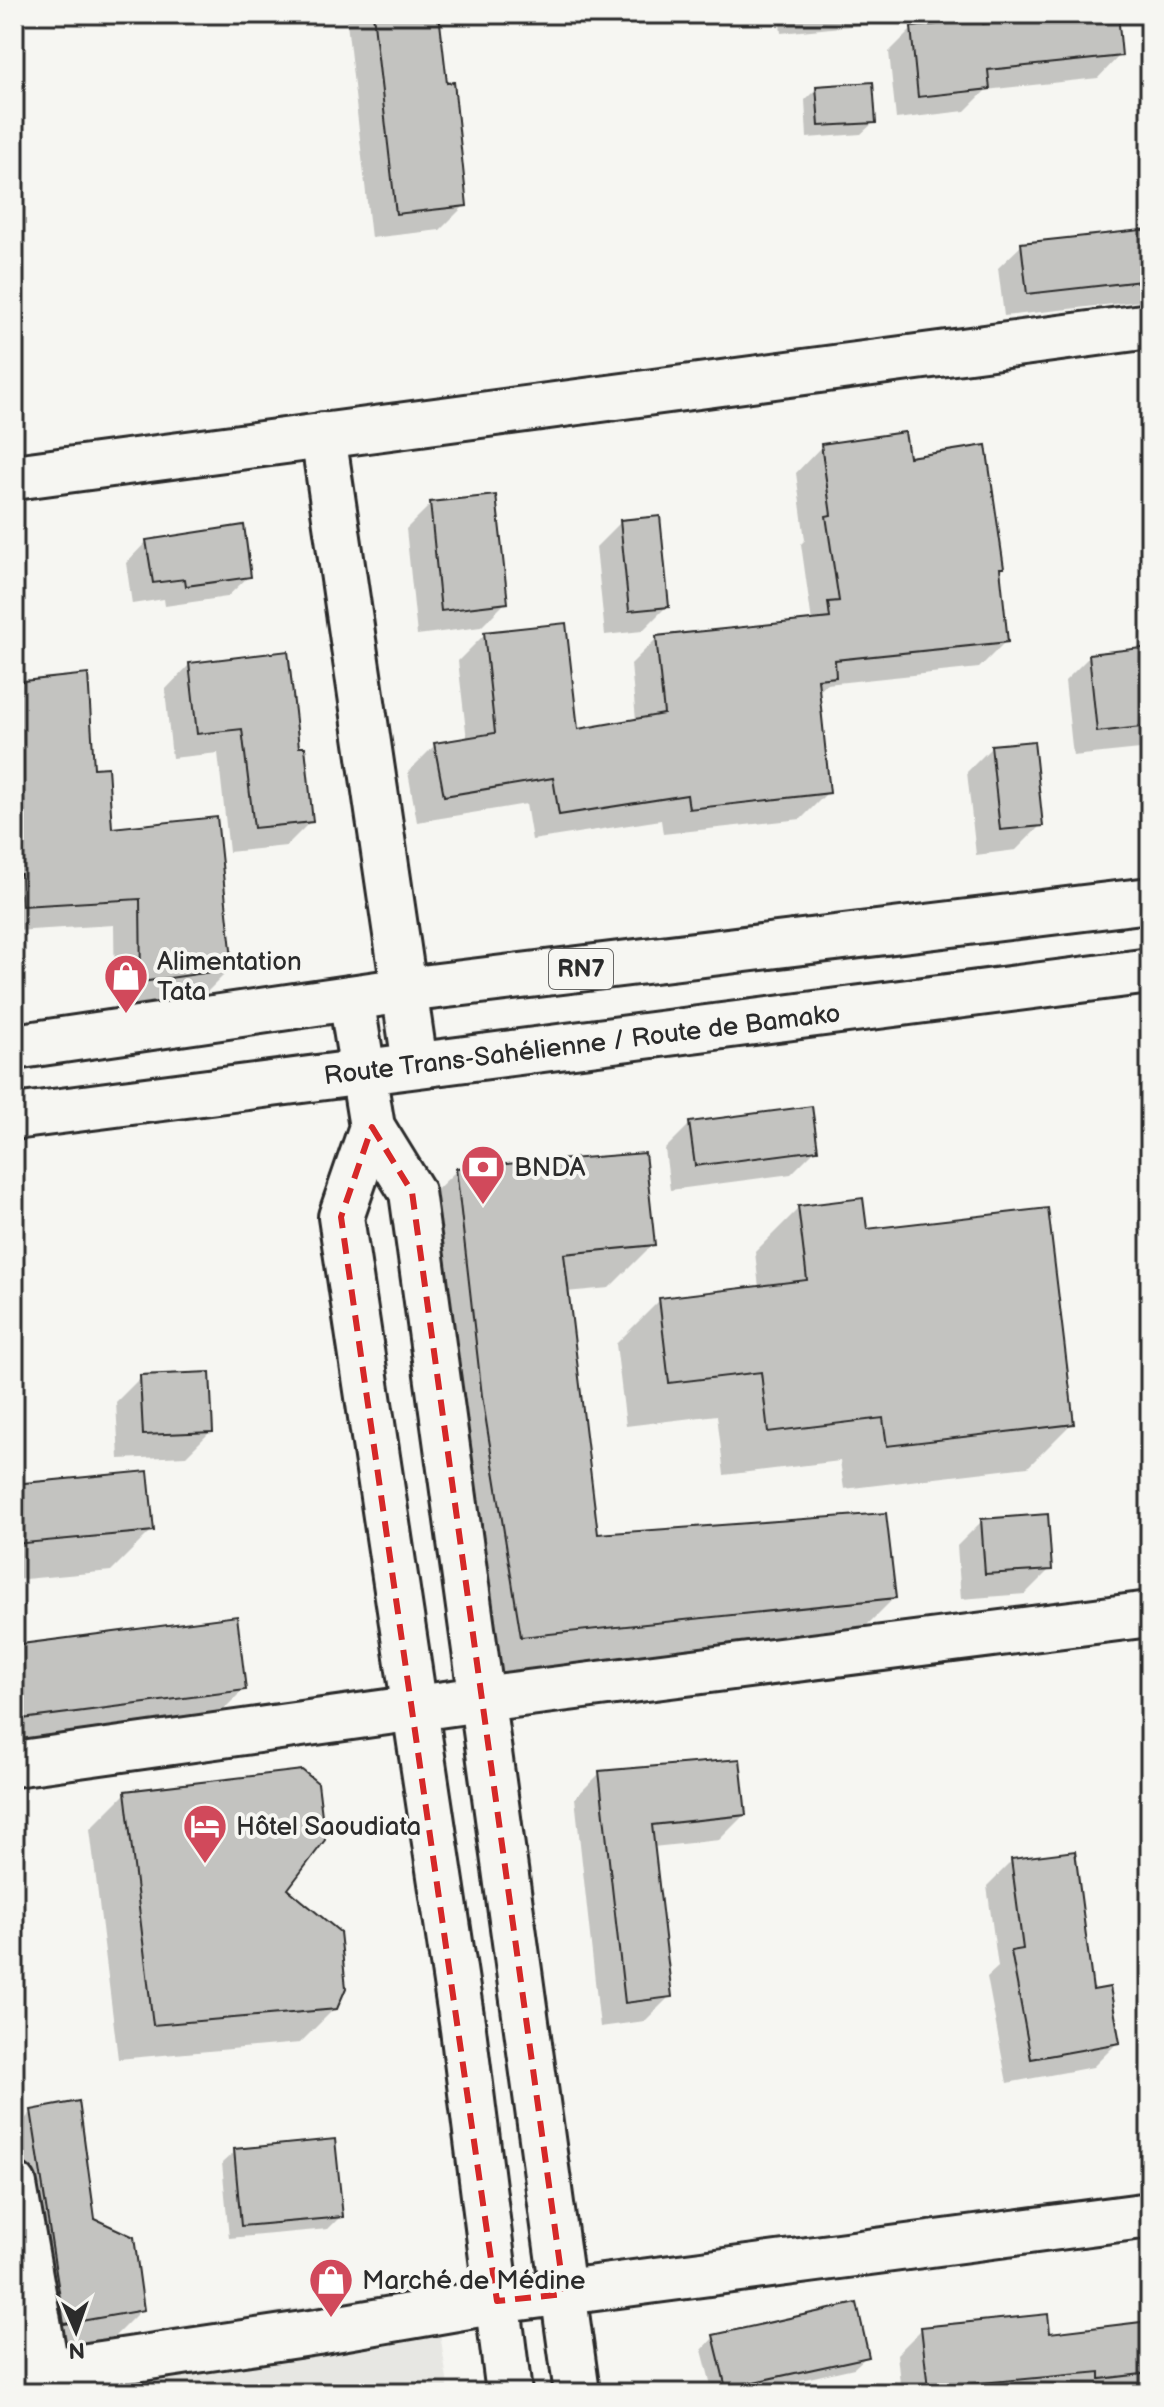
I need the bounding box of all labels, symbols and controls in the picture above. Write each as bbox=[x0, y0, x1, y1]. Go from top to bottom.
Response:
place label: Alimentation Tata bbox=[157, 947, 302, 1008]
road number: RN7 bbox=[549, 949, 613, 989]
shop icon: Alimentation Tata bbox=[102, 952, 150, 1015]
street label: Route Trans-Sahélienne / Route de Bamako bbox=[322, 998, 842, 1093]
bank icon: BNDA bbox=[459, 1143, 507, 1206]
place label: BNDA bbox=[514, 1153, 586, 1184]
hotel icon: Hôtel Saoudiata bbox=[181, 1802, 229, 1865]
place label: Hôtel Saoudiata bbox=[236, 1812, 421, 1843]
shop icon: Marché de Médine bbox=[307, 2256, 355, 2319]
place label: Marché de Médine bbox=[362, 2266, 585, 2297]
north arrow bbox=[36, 2291, 116, 2371]
text: N bbox=[68, 2336, 85, 2363]

